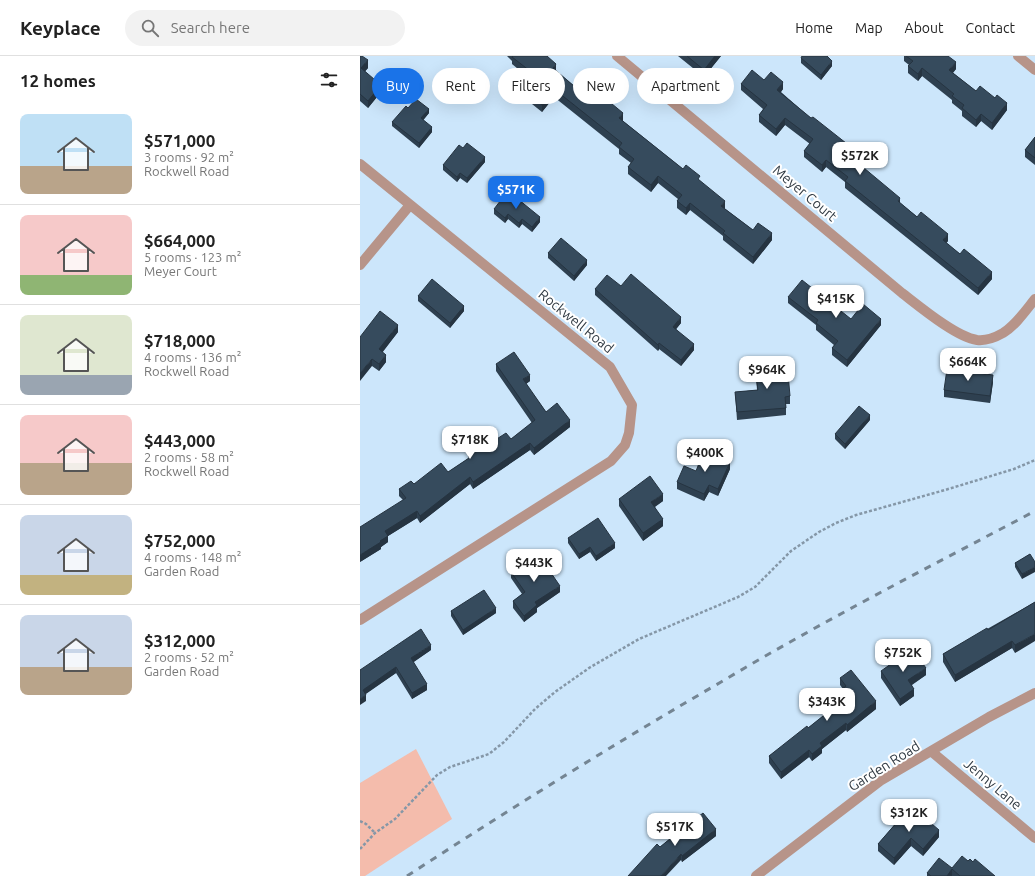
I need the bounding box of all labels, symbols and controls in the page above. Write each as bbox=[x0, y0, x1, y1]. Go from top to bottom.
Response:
search box bbox=[125, 10, 405, 46]
text: Keyplace bbox=[20, 17, 101, 39]
icon: search bbox=[139, 17, 161, 39]
text: Search here bbox=[171, 19, 250, 36]
text: Home bbox=[795, 20, 833, 36]
text: Map bbox=[855, 20, 883, 36]
text: About bbox=[905, 20, 944, 36]
text: Contact bbox=[966, 20, 1015, 36]
chip: Buy bbox=[372, 68, 424, 104]
chip: Rent bbox=[432, 68, 490, 104]
chip: Filters bbox=[498, 68, 565, 104]
chip: New bbox=[573, 68, 629, 104]
chip: Apartment bbox=[637, 68, 734, 104]
icon: filters bbox=[318, 69, 340, 91]
text: 12 homes bbox=[20, 71, 96, 90]
icon: home bbox=[52, 130, 100, 178]
text: $571,000 bbox=[144, 131, 215, 150]
pin: $572K bbox=[832, 142, 888, 176]
text: $572K bbox=[841, 148, 879, 162]
text: 3 rooms · 92 m² bbox=[144, 150, 234, 164]
street label: Meyer Court bbox=[770, 162, 841, 225]
text: Rockwell Road bbox=[144, 164, 229, 178]
pin: $571K bbox=[488, 176, 544, 210]
text: $571K bbox=[497, 182, 535, 196]
icon: home bbox=[52, 231, 100, 279]
text: $664,000 bbox=[144, 231, 215, 250]
text: 5 rooms · 123 m² bbox=[144, 250, 241, 264]
text: Meyer Court bbox=[144, 264, 217, 278]
pin: $415K bbox=[808, 285, 864, 319]
street label: Rockwell Road bbox=[535, 286, 617, 356]
text: $415K bbox=[817, 291, 855, 305]
icon: home bbox=[52, 331, 100, 379]
text: $718,000 bbox=[144, 331, 215, 350]
pin: $664K bbox=[940, 348, 996, 382]
text: 4 rooms · 136 m² bbox=[144, 350, 241, 364]
text: $664K bbox=[949, 354, 987, 368]
pin: $964K bbox=[739, 356, 795, 390]
text: $964K bbox=[748, 362, 786, 376]
text: Rockwell Road bbox=[144, 364, 229, 378]
pin: $718K bbox=[442, 426, 498, 460]
icon: home bbox=[52, 431, 100, 479]
text: $443,000 bbox=[144, 431, 215, 450]
text: $718K bbox=[451, 432, 489, 446]
pin: $400K bbox=[677, 439, 733, 473]
text: $400K bbox=[686, 445, 724, 459]
text: 2 rooms · 58 m² bbox=[144, 450, 234, 464]
text: Rockwell Road bbox=[144, 464, 229, 478]
icon: home bbox=[52, 531, 100, 579]
text: $752,000 bbox=[144, 531, 215, 550]
pin: $443K bbox=[506, 549, 562, 583]
text: 4 rooms · 148 m² bbox=[144, 550, 241, 564]
text: $443K bbox=[515, 555, 553, 569]
text: Garden Road bbox=[144, 564, 219, 578]
icon: home bbox=[52, 631, 100, 679]
text: $312,000 bbox=[144, 631, 215, 650]
pin: $752K bbox=[875, 639, 931, 673]
text: $752K bbox=[884, 645, 922, 659]
text: 2 rooms · 52 m² bbox=[144, 650, 234, 664]
text: Garden Road bbox=[144, 664, 219, 678]
pin: $343K bbox=[799, 688, 855, 722]
text: $343K bbox=[808, 694, 846, 708]
street label: Garden Road bbox=[845, 738, 923, 794]
street label: Jenny Lane bbox=[961, 755, 1025, 813]
pin: $312K bbox=[881, 799, 937, 833]
text: $312K bbox=[890, 805, 928, 819]
pin: $517K bbox=[647, 813, 703, 847]
text: $517K bbox=[656, 819, 694, 833]

